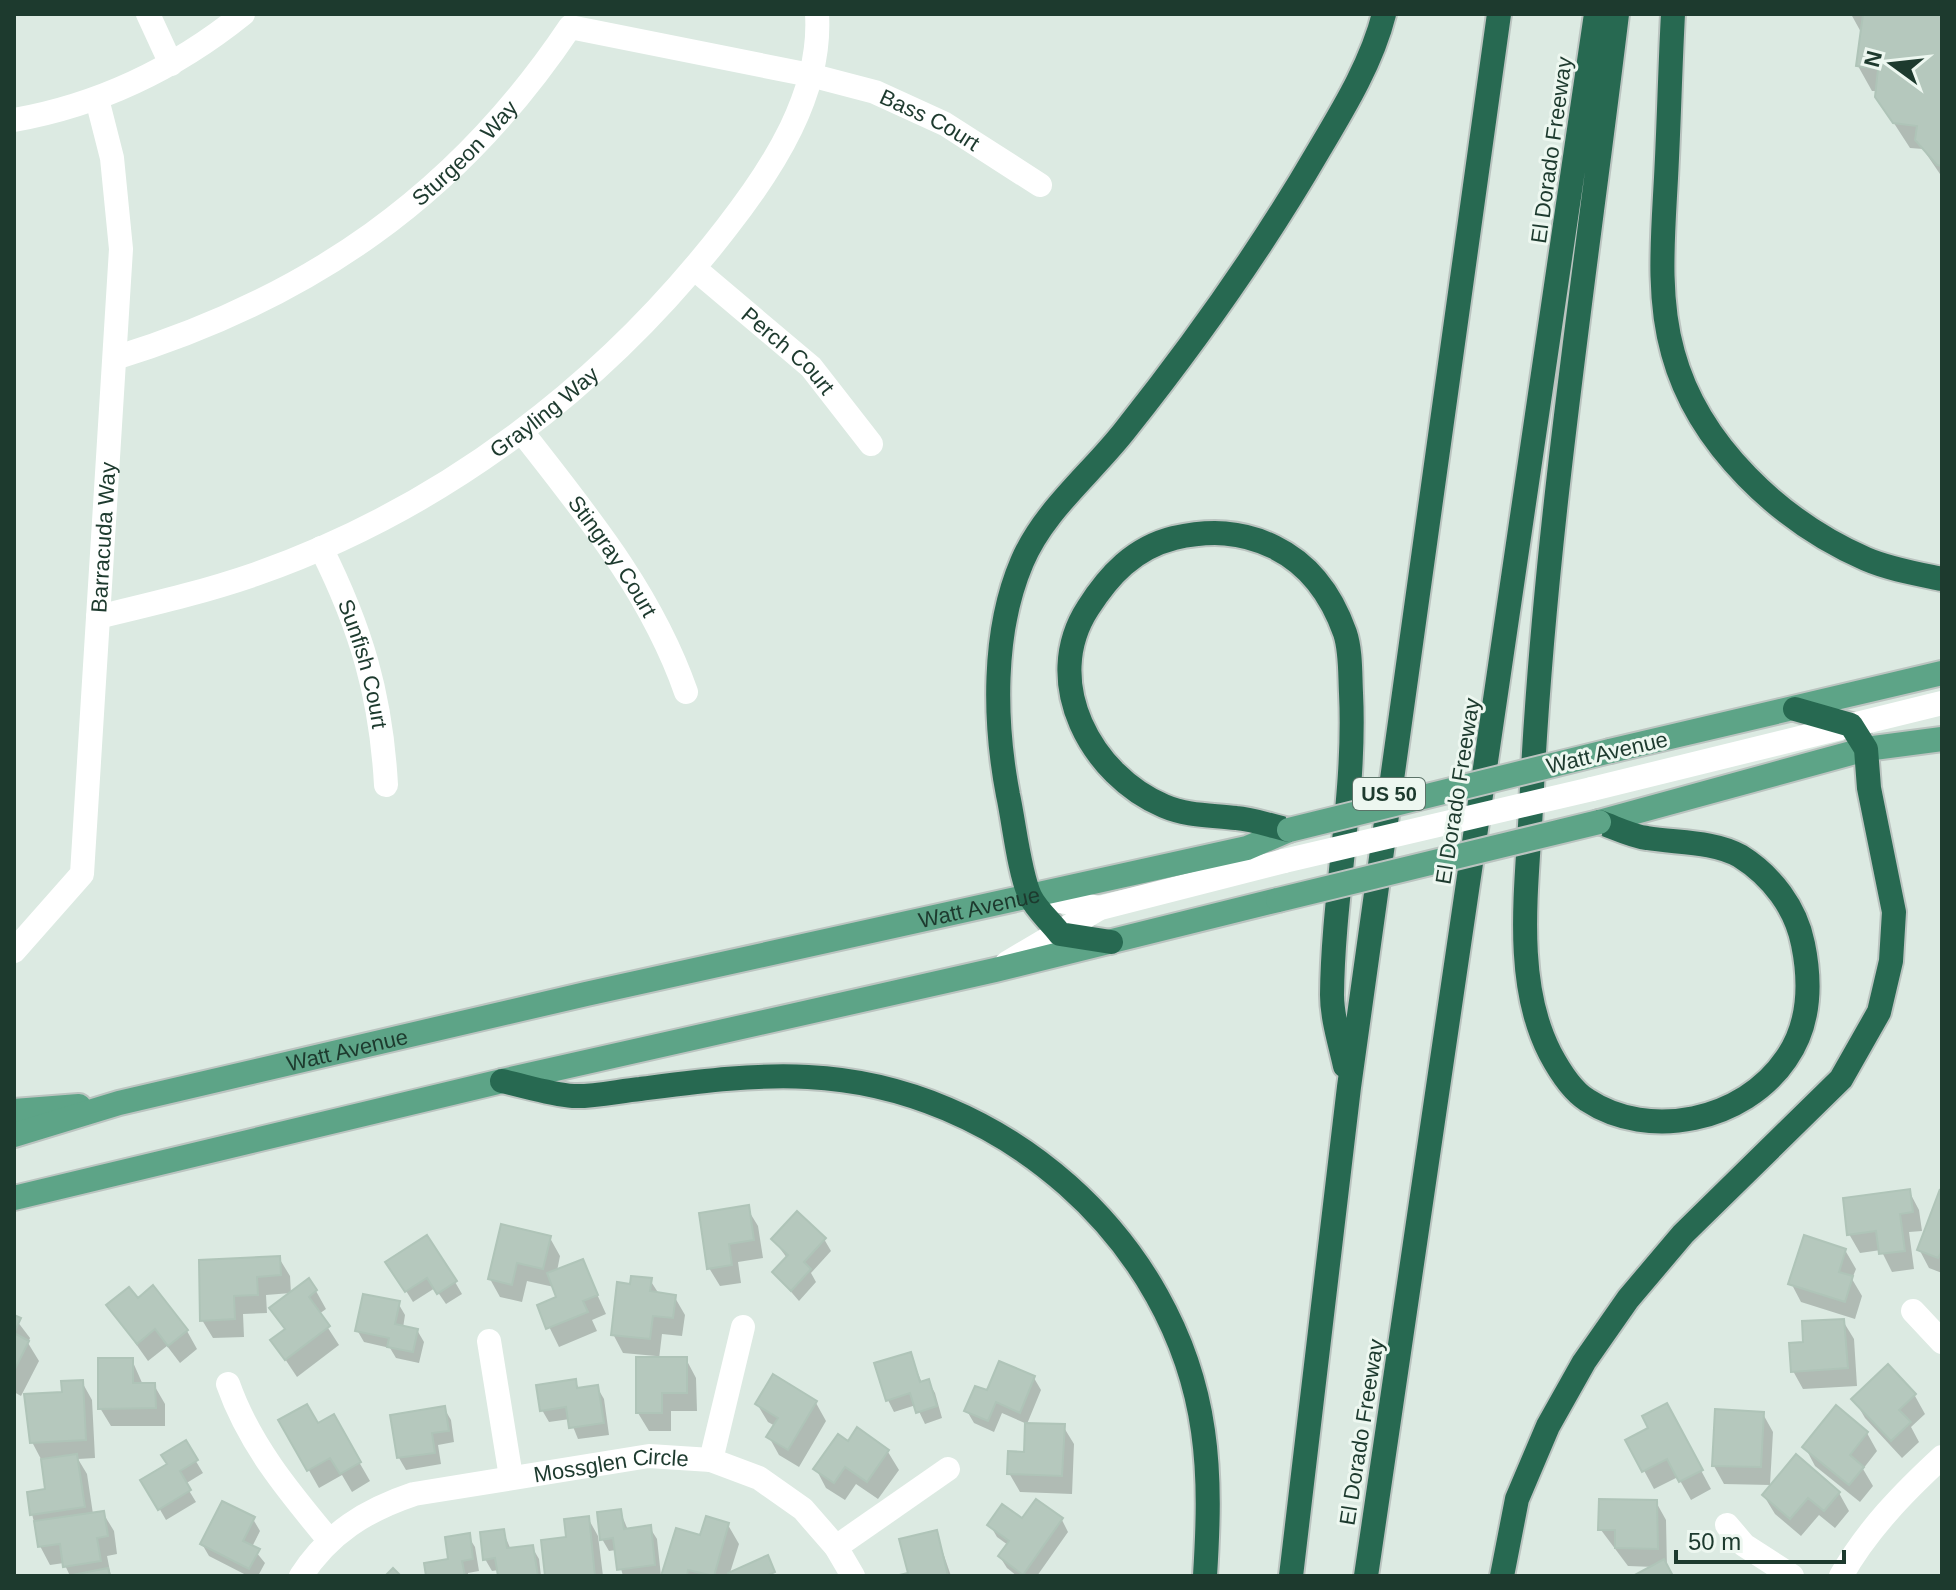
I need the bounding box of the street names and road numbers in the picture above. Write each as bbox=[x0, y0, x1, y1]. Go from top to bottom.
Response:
street label: El Dorado Freeway bbox=[1526, 55, 1577, 245]
street label: Bass Court bbox=[876, 84, 984, 156]
street label: Sturgeon Way bbox=[407, 95, 523, 211]
street label: Perch Court bbox=[736, 302, 839, 399]
street label: Grayling Way bbox=[485, 361, 603, 463]
street label: Barracuda Way bbox=[86, 461, 121, 614]
street label: Stingray Court bbox=[563, 491, 662, 621]
street label: Sunfish Court bbox=[333, 596, 392, 730]
street label: El Dorado Freeway bbox=[1430, 696, 1485, 886]
street label: Watt Avenue bbox=[1544, 726, 1670, 779]
road number: US 50 bbox=[1353, 778, 1425, 810]
street label: Watt Avenue bbox=[916, 882, 1042, 933]
street label: Watt Avenue bbox=[284, 1024, 410, 1076]
street label: El Dorado Freeway bbox=[1334, 1337, 1389, 1527]
street label: Mossglen Circle bbox=[532, 1444, 689, 1487]

